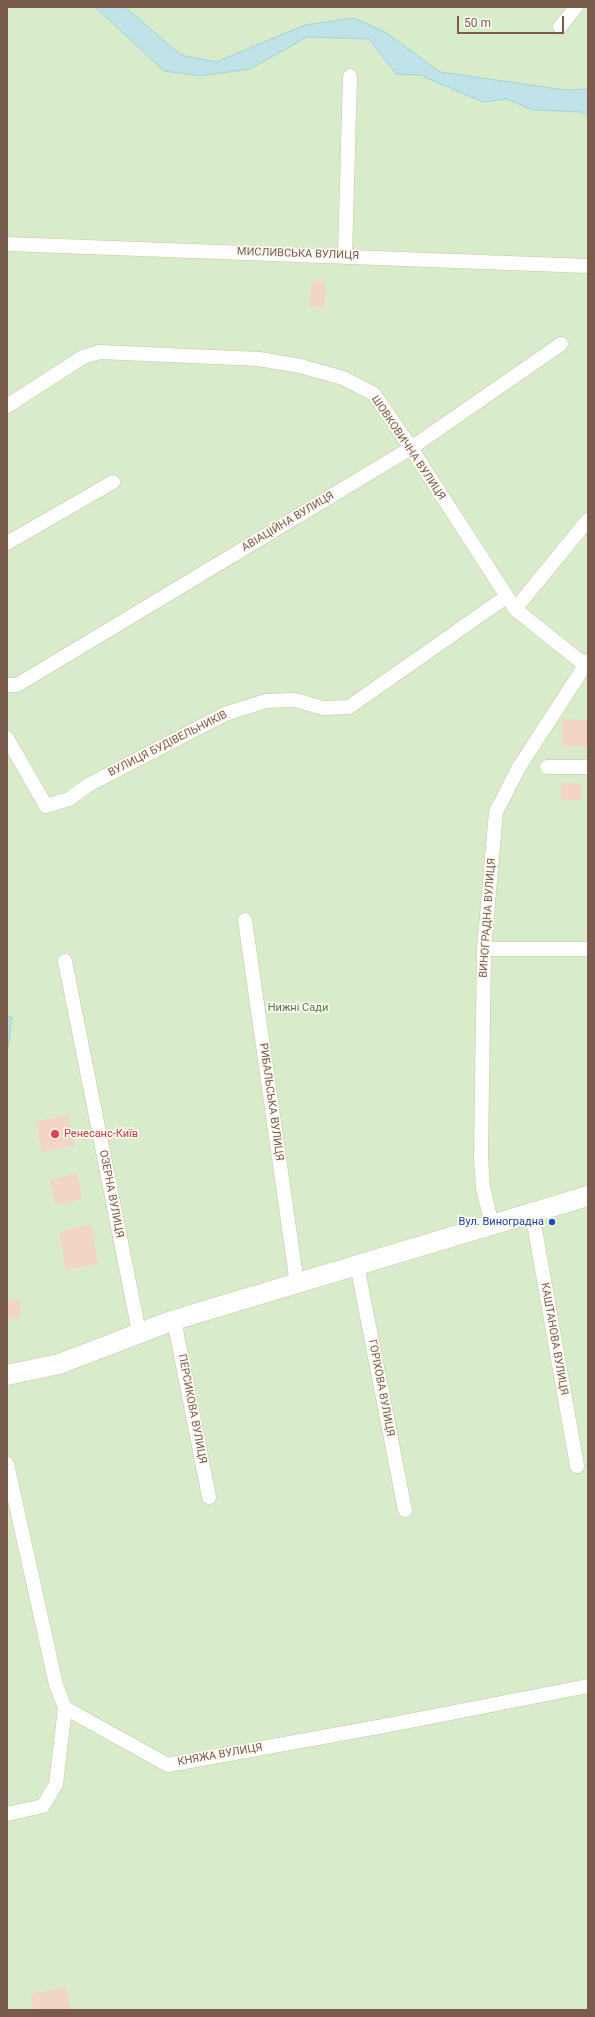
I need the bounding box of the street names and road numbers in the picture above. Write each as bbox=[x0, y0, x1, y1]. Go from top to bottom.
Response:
street label: МИСЛИВСЬКА ВУЛИЦЯ bbox=[237, 245, 359, 263]
street label: ШОВКОВИЧНА ВУЛИЦЯ bbox=[368, 393, 448, 503]
street label: АВІАЦІЙНА ВУЛИЦЯ bbox=[240, 489, 336, 555]
street label: ВУЛИЦЯ БУДІВЕЛЬНИКІВ bbox=[106, 708, 230, 780]
street label: ВИНОГРАДНА ВУЛИЦЯ bbox=[477, 858, 499, 978]
street label: РИБАЛЬСЬКА ВУЛИЦЯ bbox=[256, 1042, 286, 1162]
street label: ОЗЕРНА ВУЛИЦЯ bbox=[96, 1149, 126, 1239]
street label: КАШТАНОВА ВУЛИЦЯ bbox=[538, 1282, 570, 1396]
street label: ГОРІХОВА ВУЛИЦЯ bbox=[365, 1338, 397, 1438]
street label: ПЕРСИКОВА ВУЛИЦЯ bbox=[175, 1353, 209, 1465]
street label: КНЯЖА ВУЛИЦЯ bbox=[177, 1741, 263, 1769]

